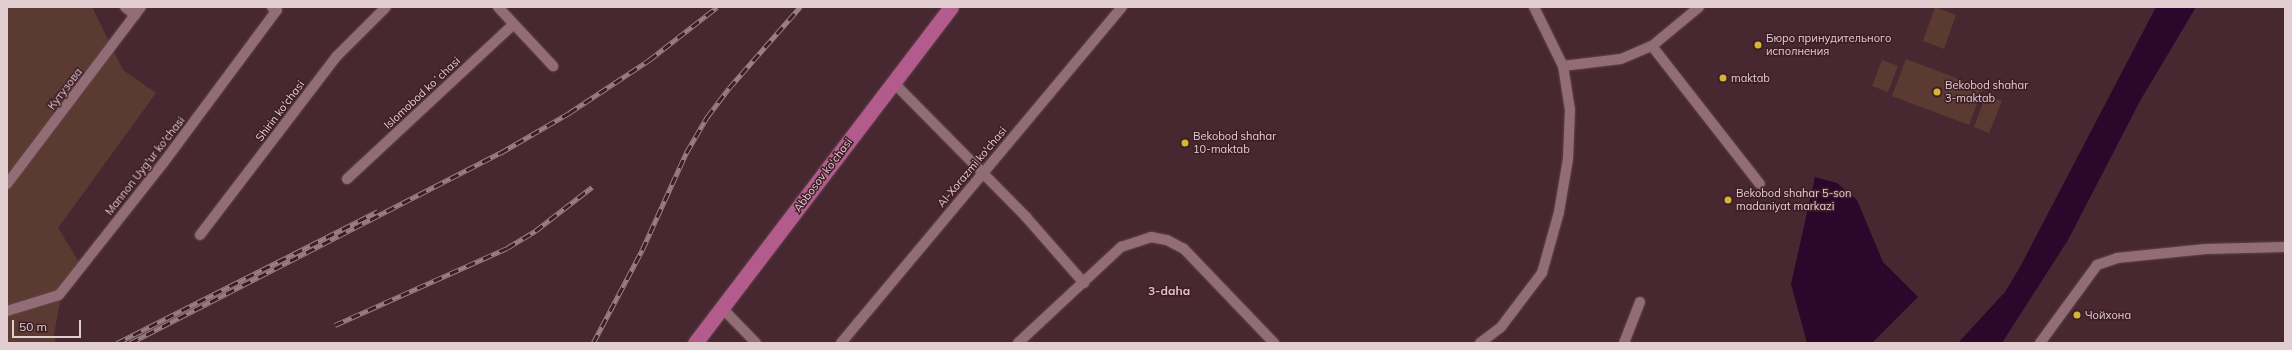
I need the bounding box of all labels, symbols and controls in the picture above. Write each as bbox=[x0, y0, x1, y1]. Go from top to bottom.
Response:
place label: Бюро принудительного исполнения bbox=[1766, 32, 1891, 58]
marker: Бюро принудительного исполнения bbox=[1753, 40, 1763, 50]
street label: Islomobod koʻchasi bbox=[381, 54, 463, 132]
street label: Кутузова bbox=[45, 66, 85, 112]
place label: maktab bbox=[1731, 71, 1770, 85]
marker: maktab bbox=[1718, 73, 1728, 83]
street label: Shirin ko'chasi bbox=[253, 78, 307, 144]
place label: Bekobod shahar 3-maktab bbox=[1945, 79, 2028, 105]
marker: Bekobod shahar 3-maktab bbox=[1932, 87, 1942, 97]
street label: Mannon Uyg'ur ko'chasi bbox=[102, 114, 188, 218]
street label: Al-Xorazmi ko'chasi bbox=[935, 124, 1009, 210]
place label: Bekobod shahar 10-maktab bbox=[1193, 130, 1276, 156]
street label: Abbosov ko'chasi bbox=[791, 136, 855, 214]
marker: Bekobod shahar 10-maktab bbox=[1180, 138, 1190, 148]
place label: Bekobod shahar 5-son madaniyat markazi bbox=[1736, 187, 1852, 213]
marker: Bekobod shahar 5-son madaniyat markazi bbox=[1723, 195, 1733, 205]
district label: 3-daha bbox=[1148, 284, 1190, 298]
place label: Чойхона bbox=[2085, 308, 2131, 322]
marker: Чойхона bbox=[2072, 310, 2082, 320]
scale bar bbox=[14, 312, 83, 338]
text: 50 m bbox=[19, 319, 47, 334]

